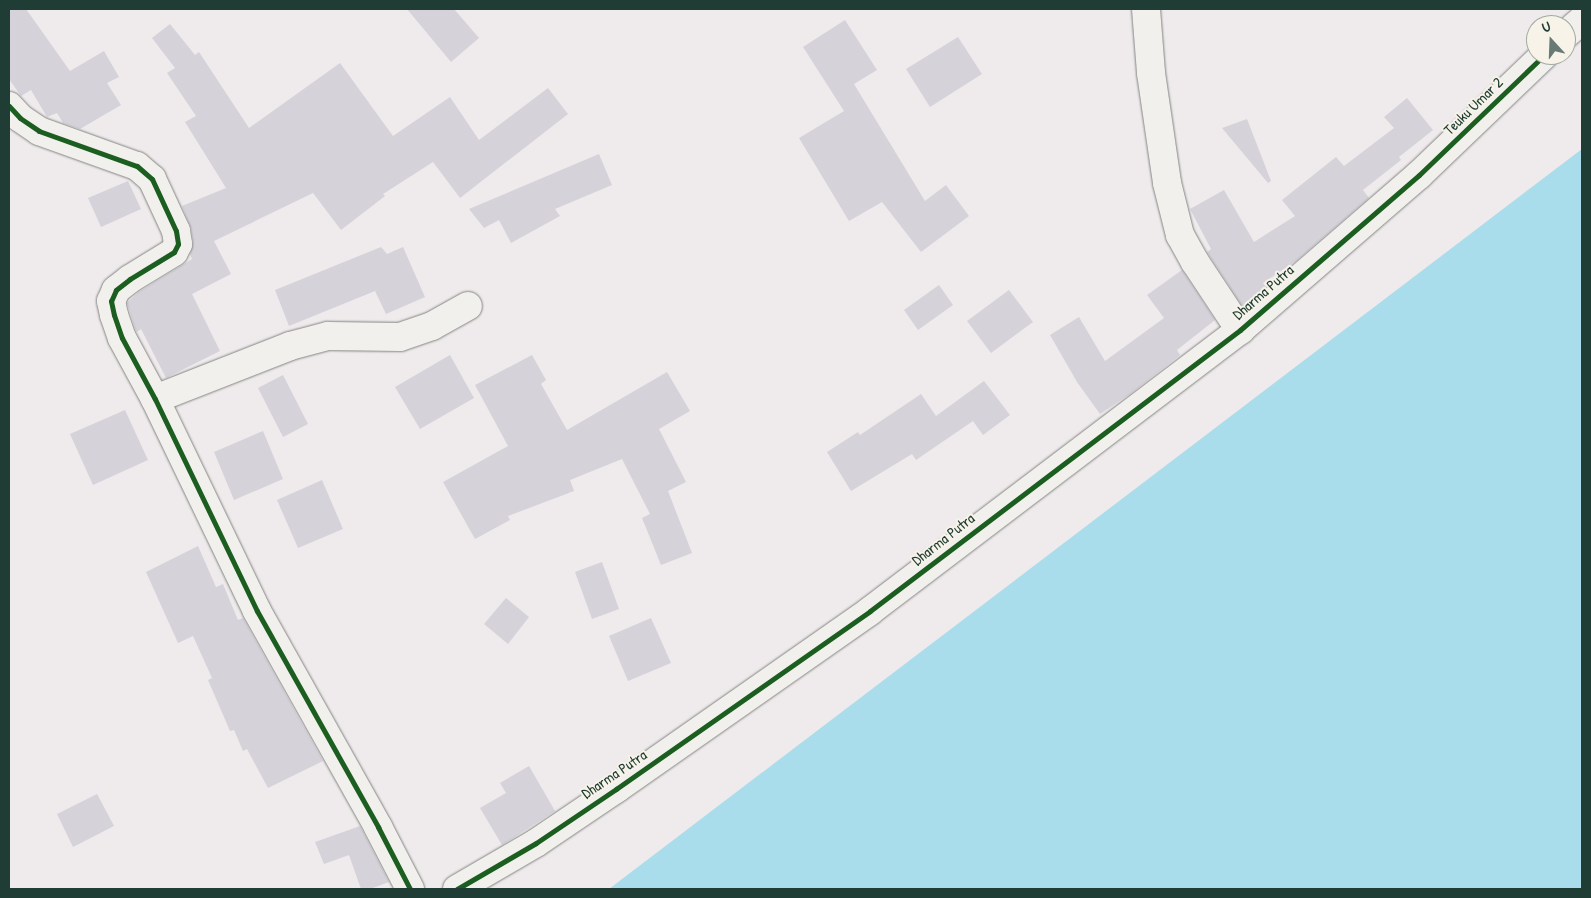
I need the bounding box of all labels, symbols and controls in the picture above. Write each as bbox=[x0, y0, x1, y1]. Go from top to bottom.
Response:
north arrow bbox=[1526, 15, 1576, 65]
text: U bbox=[1539, 16, 1553, 37]
street label: Teuku Umar 2 bbox=[1440, 73, 1506, 139]
street label: Dharma Putra bbox=[1229, 261, 1297, 323]
street label: Dharma Putra bbox=[908, 509, 978, 569]
street label: Dharma Putra bbox=[578, 746, 650, 802]

